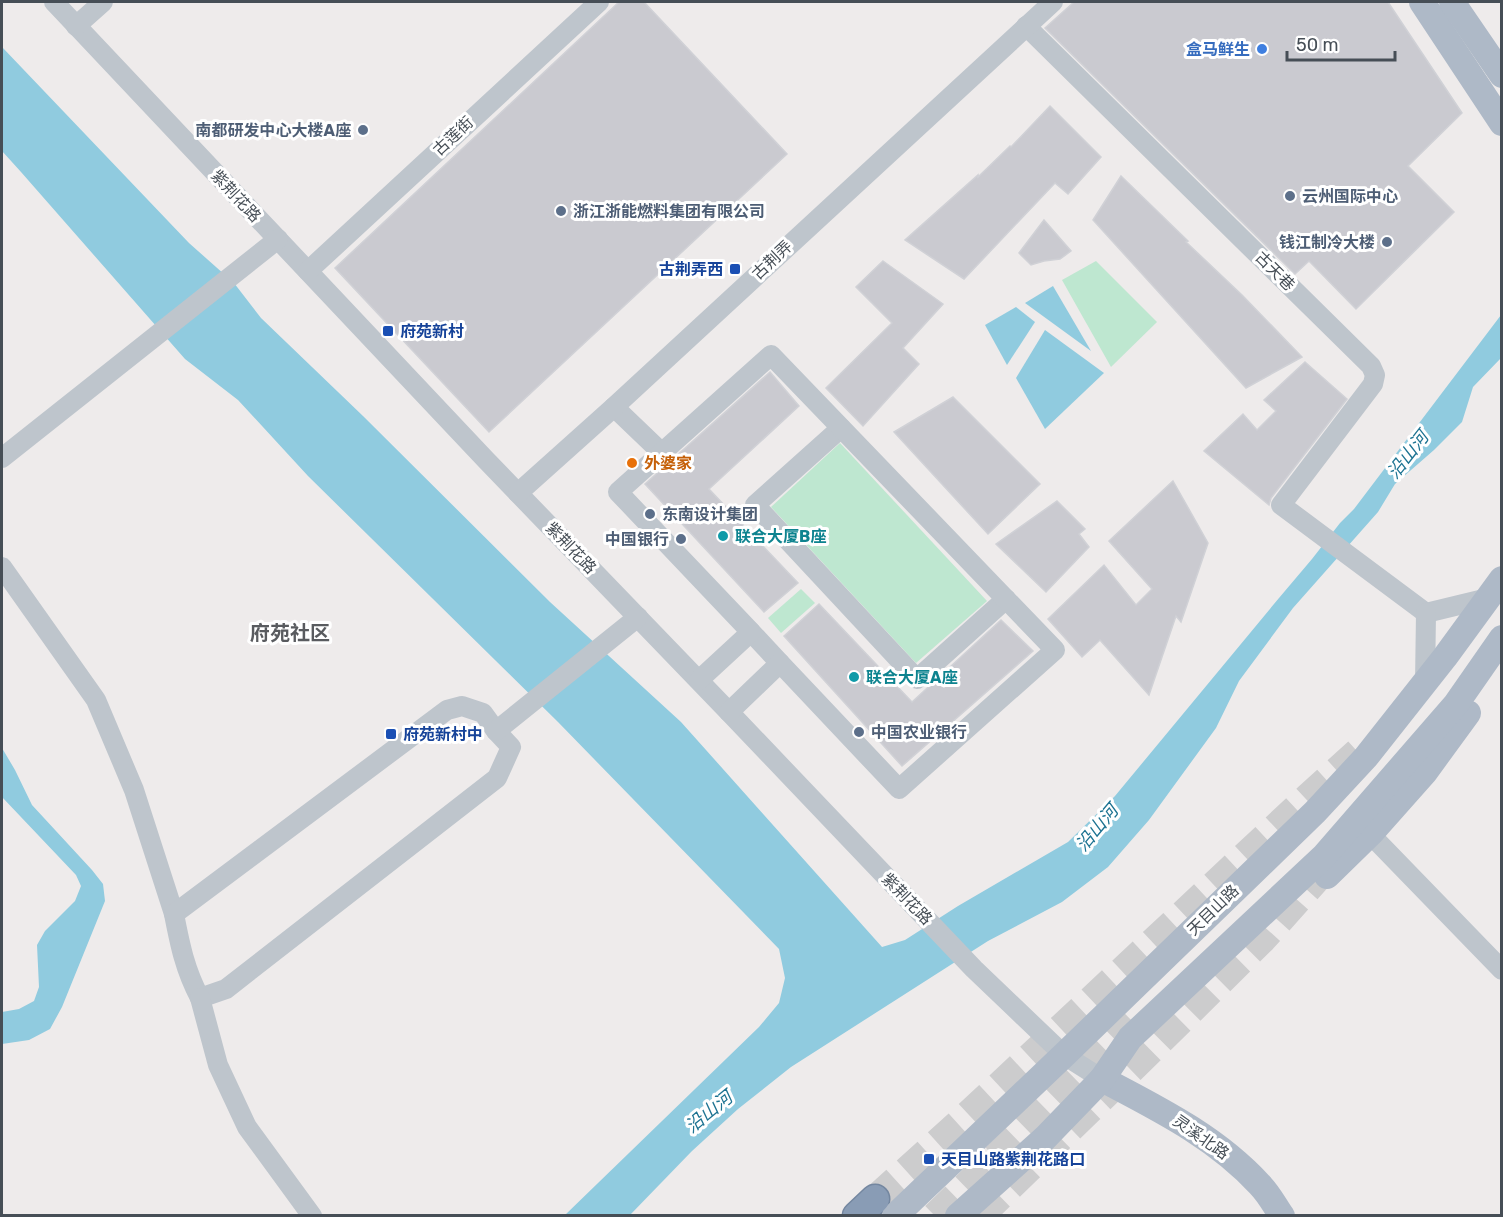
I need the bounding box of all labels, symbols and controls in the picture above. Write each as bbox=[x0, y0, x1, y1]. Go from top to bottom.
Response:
scale bar bbox=[1287, 24, 1395, 62]
text: 50 m bbox=[1296, 34, 1339, 56]
place label: 盒马鲜生 bbox=[1186, 40, 1250, 59]
marker: 盒马鲜生 bbox=[1255, 42, 1269, 56]
street label: 古莲街 bbox=[429, 113, 477, 159]
place label: 南都研发中心大楼A座 bbox=[196, 121, 351, 140]
marker: 南都研发中心大楼A座 bbox=[356, 123, 370, 137]
street label: 紫荆花路 bbox=[207, 166, 265, 226]
place label: 云州国际中心 bbox=[1302, 187, 1398, 206]
marker: 云州国际中心 bbox=[1283, 189, 1297, 203]
place label: 浙江浙能燃料集团有限公司 bbox=[573, 202, 765, 221]
marker: 浙江浙能燃料集团有限公司 bbox=[554, 204, 568, 218]
place label: 钱江制冷大楼 bbox=[1279, 233, 1375, 252]
marker: 钱江制冷大楼 bbox=[1380, 235, 1394, 249]
street label: 古荆弄 bbox=[748, 237, 796, 283]
street label: 古天巷 bbox=[1251, 247, 1299, 295]
place label: 古荆弄西 bbox=[659, 260, 723, 279]
marker: 古荆弄西 bbox=[728, 262, 742, 276]
place label: 府苑新村 bbox=[400, 322, 464, 341]
marker: 府苑新村 bbox=[381, 324, 395, 338]
water label: 沿山河 bbox=[1383, 425, 1435, 483]
place label: 外婆家 bbox=[644, 454, 692, 473]
marker: 外婆家 bbox=[625, 456, 639, 470]
place label: 东南设计集团 bbox=[662, 505, 758, 524]
marker: 东南设计集团 bbox=[643, 507, 657, 521]
street label: 紫荆花路 bbox=[542, 518, 600, 578]
place label: 联合大厦B座 bbox=[735, 527, 826, 546]
marker: 联合大厦B座 bbox=[716, 529, 730, 543]
place label: 中国银行 bbox=[605, 530, 669, 549]
marker: 中国银行 bbox=[674, 532, 688, 546]
district label: 府苑社区 bbox=[250, 621, 330, 645]
place label: 联合大厦A座 bbox=[866, 668, 957, 687]
marker: 联合大厦A座 bbox=[847, 670, 861, 684]
place label: 中国农业银行 bbox=[871, 723, 967, 742]
place label: 府苑新村中 bbox=[403, 725, 483, 744]
marker: 中国农业银行 bbox=[852, 725, 866, 739]
marker: 府苑新村中 bbox=[384, 727, 398, 741]
water label: 沿山河 bbox=[1071, 798, 1125, 856]
street label: 紫荆花路 bbox=[878, 869, 936, 929]
street label: 天目山路 bbox=[1183, 881, 1243, 939]
water label: 沿山河 bbox=[681, 1085, 739, 1138]
street label: 灵溪北路 bbox=[1169, 1111, 1233, 1163]
place label: 天目山路紫荆花路口 bbox=[941, 1150, 1085, 1169]
marker: 天目山路紫荆花路口 bbox=[922, 1152, 936, 1166]

